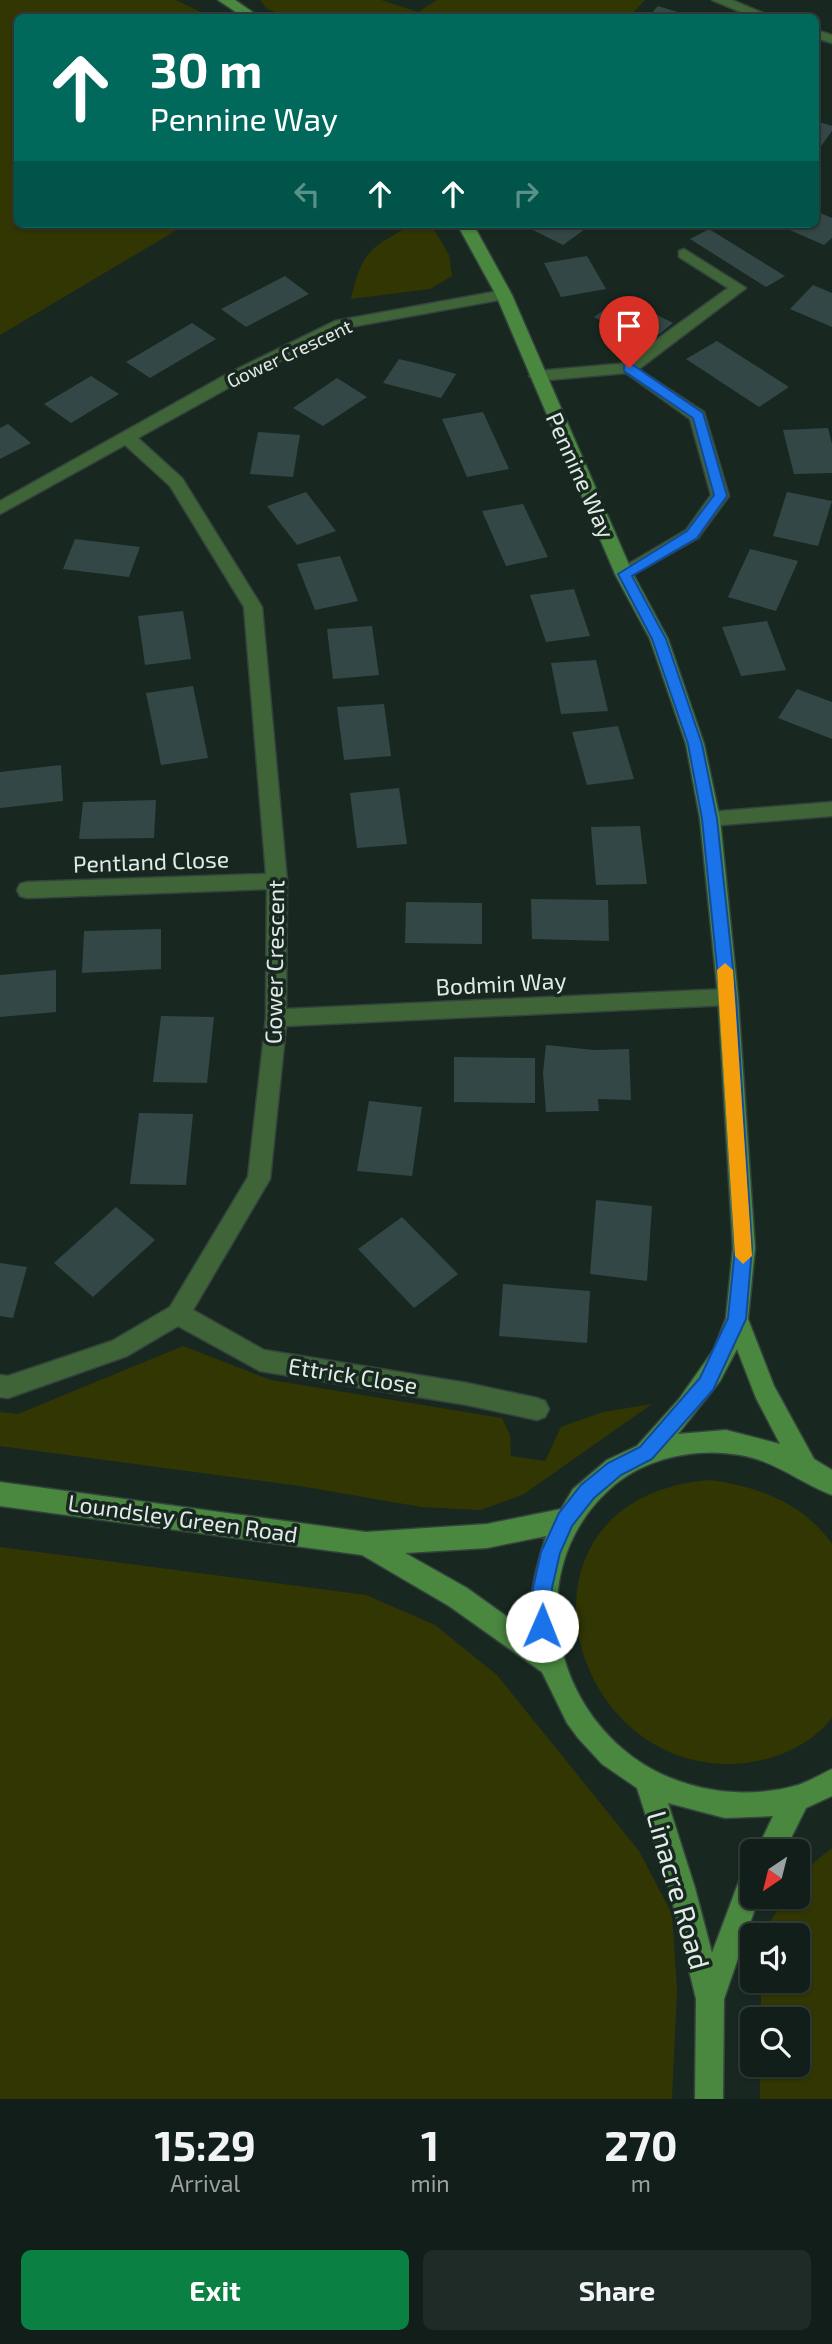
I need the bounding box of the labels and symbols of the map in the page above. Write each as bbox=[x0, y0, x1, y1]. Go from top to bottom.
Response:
pin bbox=[599, 296, 659, 368]
street label: Gower Crescent bbox=[223, 314, 355, 392]
street label: Pennine Way bbox=[541, 408, 621, 542]
street label: Pentland Close bbox=[73, 844, 229, 878]
street label: Gower Crescent bbox=[259, 879, 289, 1044]
street label: Bodmin Way bbox=[435, 966, 567, 1000]
street label: Ettrick Close bbox=[286, 1351, 420, 1399]
street label: Loundsley Green Road bbox=[66, 1488, 300, 1548]
position arrow bbox=[505, 1589, 579, 1663]
street label: Linacre Road bbox=[640, 1807, 718, 1973]
north arrow bbox=[740, 1839, 810, 1909]

